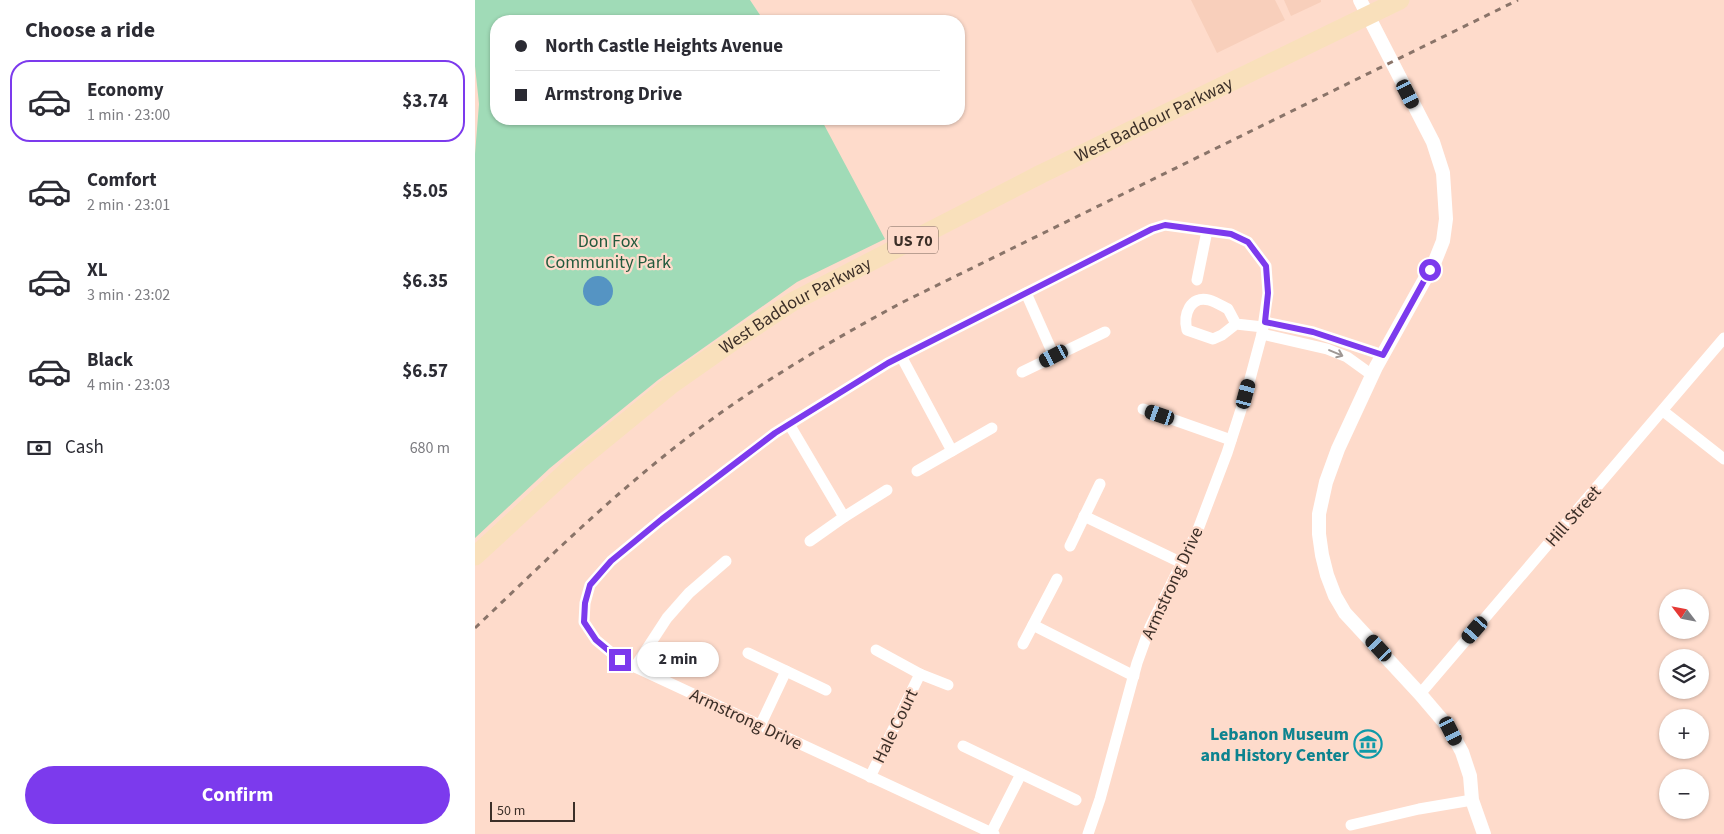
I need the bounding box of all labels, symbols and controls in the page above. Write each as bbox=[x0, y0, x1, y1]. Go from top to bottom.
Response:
text: Choose a ride bbox=[25, 14, 155, 46]
text: North Castle Heights Avenue bbox=[545, 33, 783, 60]
street label: West Baddour Parkway bbox=[1070, 71, 1238, 169]
text: Economy bbox=[87, 77, 164, 104]
car bbox=[1394, 77, 1421, 111]
icon: car bbox=[27, 79, 72, 124]
text: Armstrong Drive bbox=[545, 81, 682, 108]
text: $3.74 bbox=[402, 88, 448, 115]
text: 1 min · 23:00 bbox=[87, 104, 170, 126]
text: Comfort bbox=[87, 167, 157, 194]
icon: car bbox=[27, 169, 72, 214]
text: $5.05 bbox=[402, 178, 448, 205]
text: 2 min · 23:01 bbox=[87, 194, 170, 216]
road number: US 70 bbox=[888, 226, 938, 254]
park label: Don Fox Community Park bbox=[545, 229, 671, 275]
street label: West Baddour Parkway bbox=[714, 251, 876, 360]
text: XL bbox=[87, 257, 108, 284]
icon: car bbox=[27, 259, 72, 304]
route start bbox=[1419, 259, 1441, 281]
text: $6.35 bbox=[402, 268, 448, 295]
text: 3 min · 23:02 bbox=[87, 284, 170, 306]
car bbox=[1037, 343, 1070, 369]
text: Black bbox=[87, 347, 133, 374]
one-way arrow bbox=[1328, 348, 1343, 358]
icon: car bbox=[27, 349, 72, 394]
text: $6.57 bbox=[402, 358, 448, 385]
text: 4 min · 23:03 bbox=[87, 374, 170, 396]
car bbox=[1234, 378, 1257, 410]
car bbox=[1143, 403, 1176, 427]
icon: cash bbox=[25, 434, 53, 462]
text: Cash bbox=[65, 434, 104, 461]
text: 680 m bbox=[410, 437, 450, 459]
street label: Hill Street bbox=[1540, 480, 1607, 552]
street label: Armstrong Drive bbox=[1135, 523, 1209, 644]
north arrow bbox=[1659, 589, 1709, 639]
map controls bbox=[1659, 589, 1709, 819]
car bbox=[1459, 614, 1490, 646]
car bbox=[1363, 632, 1394, 664]
callout: 2 min bbox=[637, 642, 720, 678]
text: 2 min bbox=[659, 648, 697, 670]
route end bbox=[609, 649, 631, 671]
button: layers bbox=[1659, 649, 1709, 699]
street label: Armstrong Drive bbox=[685, 682, 806, 756]
street label: Hale Court bbox=[867, 685, 924, 768]
button: + bbox=[1659, 709, 1709, 759]
car bbox=[1437, 714, 1464, 748]
place label: Lebanon Museum and History Center bbox=[1201, 722, 1350, 768]
museum icon: Lebanon Museum and History Center bbox=[1353, 729, 1383, 759]
button: Confirm bbox=[25, 766, 450, 824]
button: − bbox=[1659, 769, 1709, 819]
scale bar bbox=[490, 799, 575, 822]
text: 50 m bbox=[497, 801, 525, 821]

